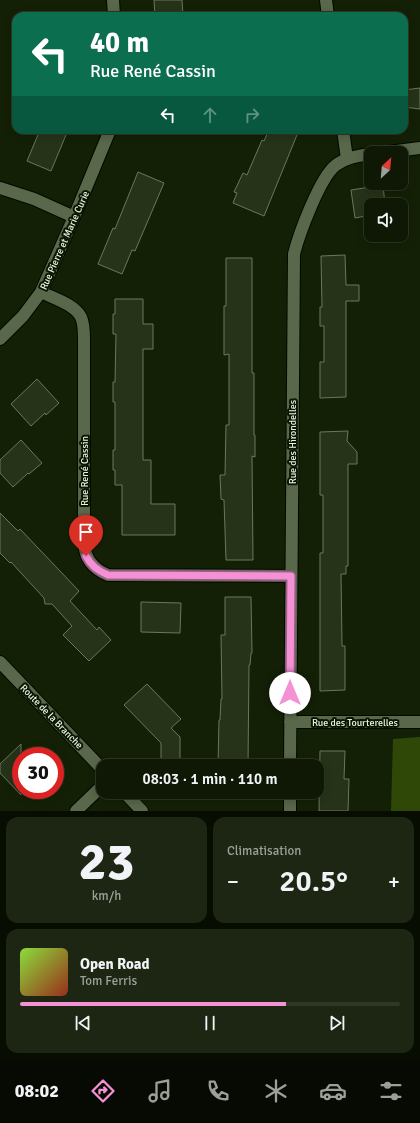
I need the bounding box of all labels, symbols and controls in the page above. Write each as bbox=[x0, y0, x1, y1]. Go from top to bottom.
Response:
text: 40 m bbox=[90, 26, 149, 60]
icon: left bbox=[24, 28, 76, 80]
text: Rue René Cassin bbox=[90, 60, 216, 82]
icon: left bbox=[157, 104, 179, 126]
icon: ahead bbox=[199, 104, 221, 126]
icon: right bbox=[241, 104, 263, 126]
north arrow bbox=[364, 146, 408, 190]
map controls bbox=[364, 146, 408, 242]
street label: Rue Pierre et Marie Curie bbox=[38, 189, 92, 292]
button: sound bbox=[364, 198, 408, 242]
street label: Rue des Hirondelles bbox=[287, 399, 299, 484]
street label: Rue René Cassin bbox=[79, 436, 91, 506]
pin bbox=[69, 515, 103, 556]
icon: arrive bbox=[75, 521, 97, 543]
position arrow bbox=[269, 672, 311, 714]
street label: Route de la Branche bbox=[17, 682, 85, 751]
street label: Rue des Tourterelles bbox=[312, 717, 399, 729]
speed limit sign: 30 bbox=[12, 747, 64, 799]
text: 08:03 · 1 min · 110 m bbox=[143, 770, 277, 788]
text: 23 bbox=[78, 830, 135, 894]
text: Climatisation bbox=[227, 843, 301, 859]
text: 20.5° bbox=[279, 863, 348, 900]
text: − bbox=[227, 868, 239, 895]
text: + bbox=[388, 868, 400, 895]
text: km/h bbox=[92, 888, 121, 904]
text: Open Road bbox=[80, 955, 150, 973]
text: Tom Ferris bbox=[80, 973, 137, 989]
icon: previous bbox=[72, 1012, 94, 1034]
icon: pause bbox=[199, 1012, 221, 1034]
icon: next bbox=[326, 1012, 348, 1034]
icon: directions bbox=[89, 1077, 117, 1105]
icon: music bbox=[146, 1077, 174, 1105]
icon: phone bbox=[204, 1077, 232, 1105]
icon: climate bbox=[262, 1077, 290, 1105]
icon: car bbox=[319, 1077, 347, 1105]
icon: filters bbox=[377, 1077, 405, 1105]
text: 08:02 bbox=[15, 1080, 59, 1102]

